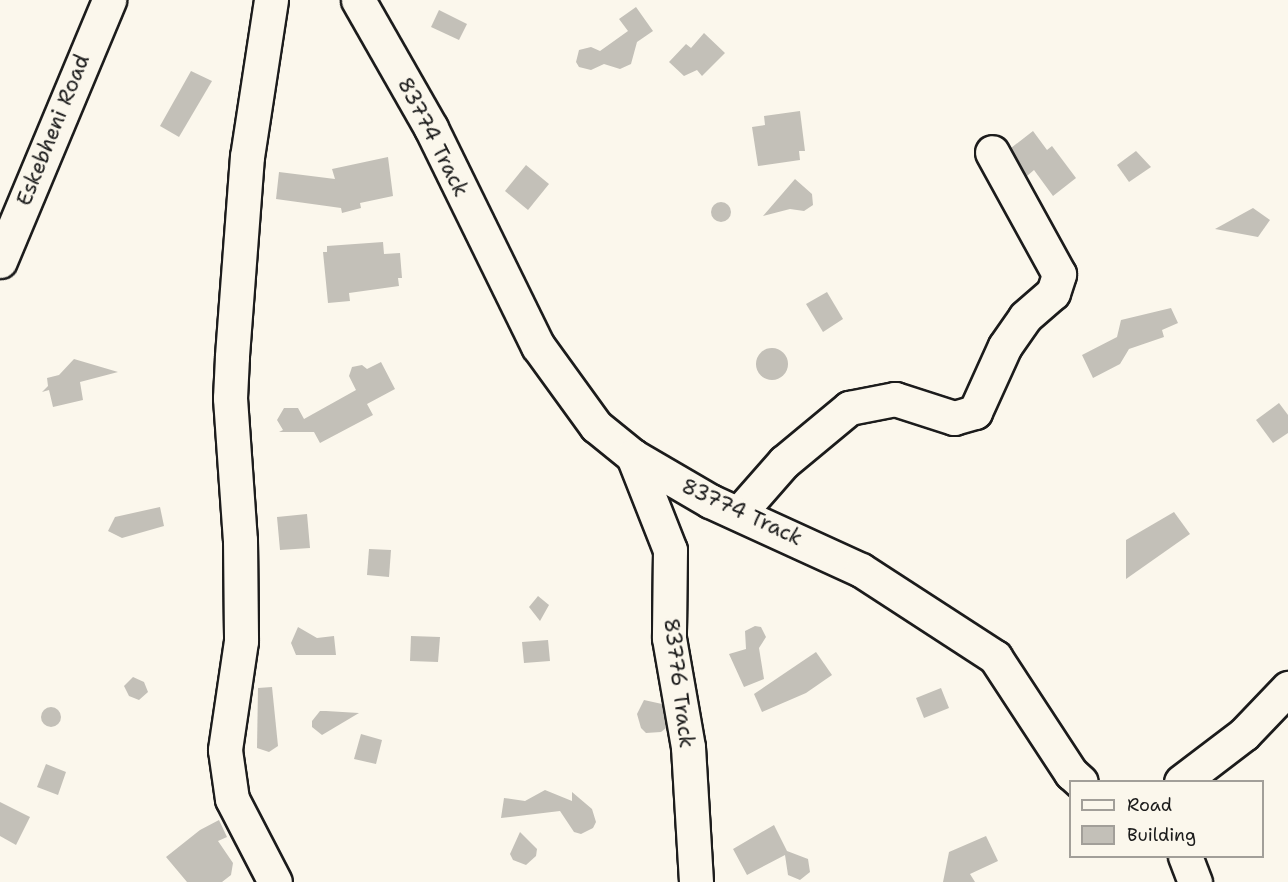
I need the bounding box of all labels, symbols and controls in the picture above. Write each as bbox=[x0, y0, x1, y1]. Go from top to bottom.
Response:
street label: Eskebheni Road bbox=[11, 51, 95, 209]
street label: 83774 Track bbox=[392, 73, 474, 201]
street label: 83774 Track bbox=[678, 473, 806, 551]
street label: 83776 Track bbox=[659, 617, 699, 749]
legend bbox=[1069, 780, 1264, 858]
text: Road bbox=[1127, 793, 1172, 817]
text: Building bbox=[1127, 823, 1196, 847]

